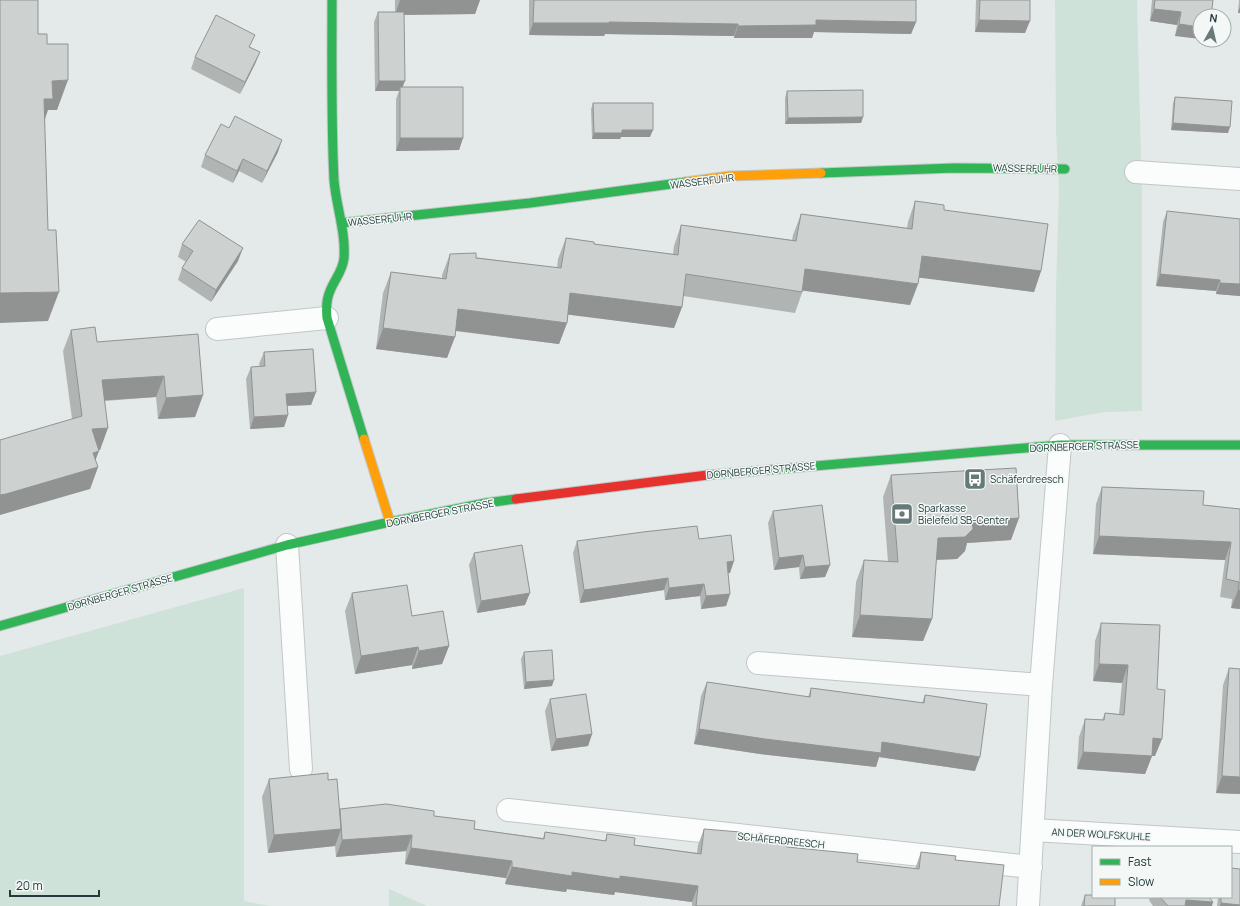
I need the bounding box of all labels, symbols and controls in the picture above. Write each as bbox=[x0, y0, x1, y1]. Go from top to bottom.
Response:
north arrow bbox=[1192, 8, 1232, 48]
text: N bbox=[1209, 10, 1219, 26]
street label: WASSERFUHR bbox=[993, 160, 1057, 176]
street label: WASSERFUHR bbox=[669, 170, 735, 192]
street label: WASSERFUHR bbox=[347, 209, 413, 229]
street label: DORNBERGER STRASSE bbox=[1029, 437, 1139, 455]
street label: DORNBERGER STRASSE bbox=[706, 458, 816, 482]
bus stop icon: Schäferdreesch bbox=[962, 466, 988, 492]
place label: Schäferdreesch bbox=[990, 472, 1064, 486]
street label: DORNBERGER STRASSE bbox=[385, 496, 495, 530]
bank icon: Sparkasse Bielefeld SB-Center bbox=[889, 501, 915, 527]
place label: Sparkasse Bielefeld SB-Center bbox=[918, 501, 1009, 527]
street label: DORNBERGER STRASSE bbox=[66, 570, 175, 614]
street label: AN DER WOLFSKUHLE bbox=[1051, 824, 1151, 844]
street label: SCHÄFERDREESCH bbox=[737, 828, 826, 852]
legend bbox=[1092, 846, 1232, 898]
text: Fast bbox=[1128, 853, 1152, 870]
scale bar bbox=[10, 872, 99, 898]
text: Slow bbox=[1128, 873, 1154, 890]
text: 20 m bbox=[16, 877, 43, 894]

